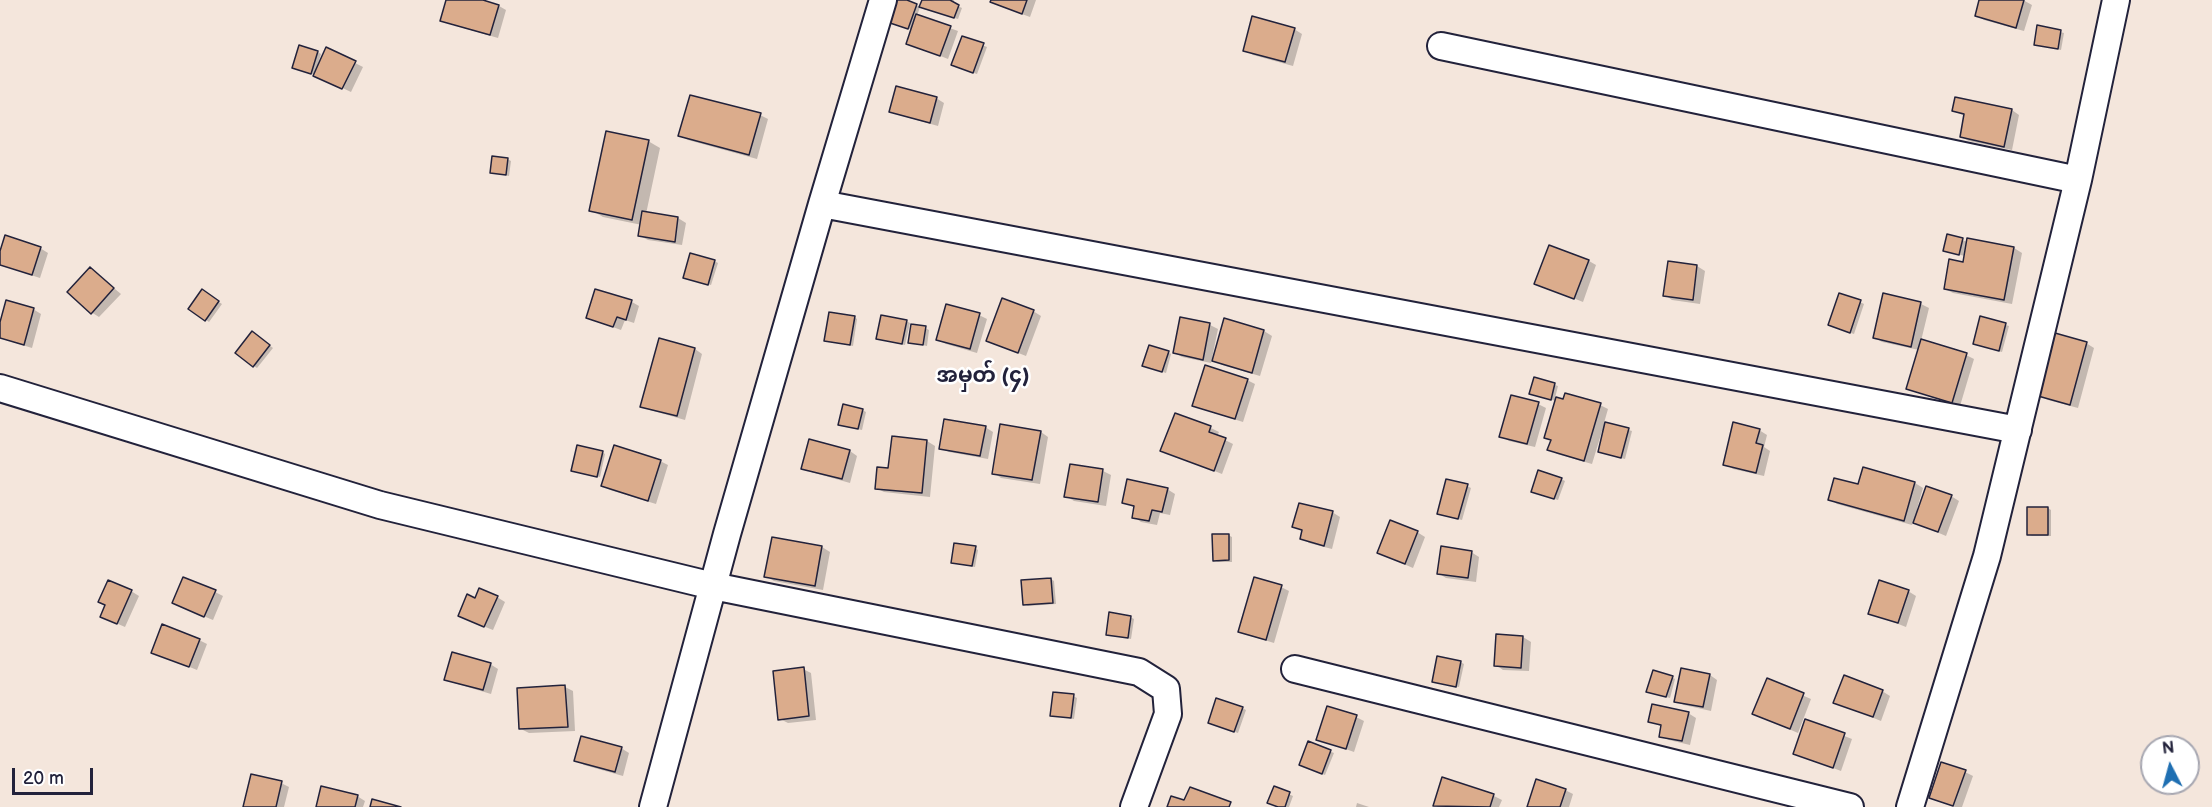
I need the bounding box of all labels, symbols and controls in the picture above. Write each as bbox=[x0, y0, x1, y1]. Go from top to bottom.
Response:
district label: အမှတ် (၄) bbox=[937, 364, 1029, 390]
north arrow bbox=[2140, 735, 2200, 795]
text: N bbox=[2161, 739, 2175, 759]
scale bar bbox=[15, 756, 96, 794]
text: 20 m bbox=[23, 768, 64, 789]

